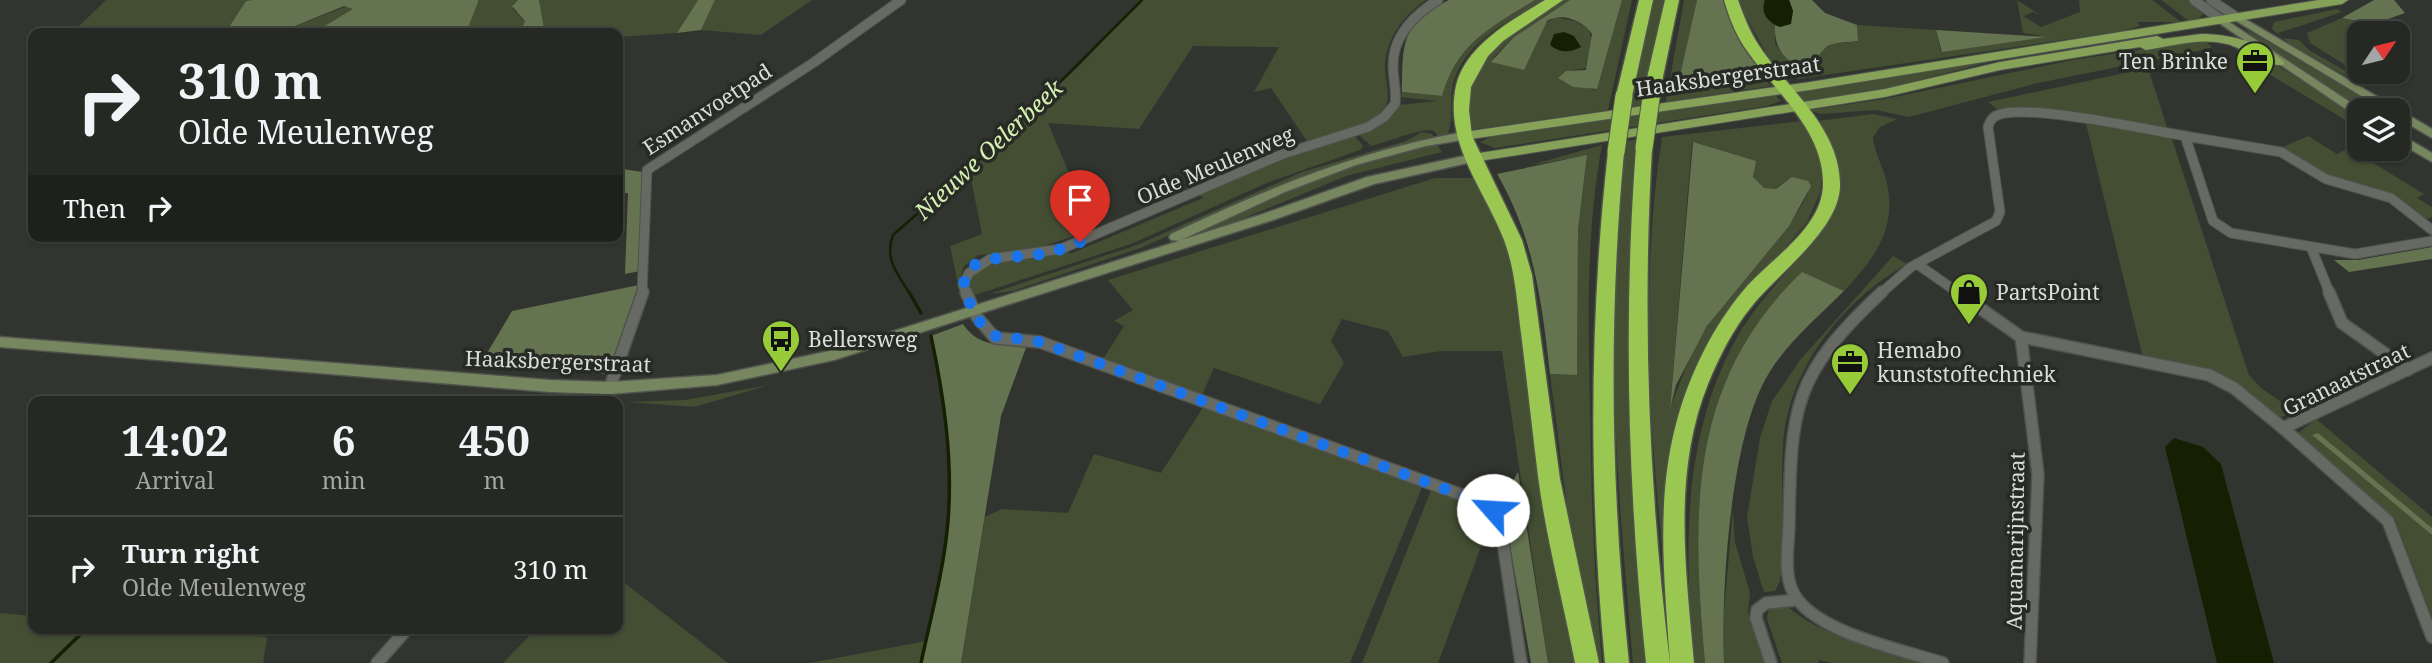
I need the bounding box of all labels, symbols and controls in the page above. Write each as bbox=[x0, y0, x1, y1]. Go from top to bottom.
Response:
north arrow bbox=[2347, 21, 2410, 84]
map controls bbox=[2347, 21, 2410, 161]
office icon: Ten Brinke bbox=[2234, 40, 2276, 95]
text: 310 m bbox=[178, 47, 322, 113]
place label: Ten Brinke bbox=[2119, 47, 2228, 75]
street label: Haaksbergerstraat bbox=[1634, 49, 1822, 103]
icon: right bbox=[63, 56, 154, 147]
street label: Esmanvoetpad bbox=[637, 57, 777, 161]
water label: Nieuwe Oelerbeek bbox=[906, 71, 1070, 227]
button: layers bbox=[2347, 98, 2410, 161]
text: Olde Meulenweg bbox=[178, 110, 434, 153]
street label: Olde Meulenweg bbox=[1132, 119, 1298, 211]
pin bbox=[1050, 170, 1110, 242]
icon: arrive bbox=[1061, 181, 1099, 219]
icon: right bbox=[140, 189, 178, 227]
text: Then bbox=[63, 190, 126, 226]
shop icon: PartsPoint bbox=[1948, 271, 1990, 326]
place label: PartsPoint bbox=[1996, 278, 2100, 306]
bus stop icon: Bellersweg bbox=[760, 318, 802, 373]
place label: Bellersweg bbox=[808, 325, 918, 353]
place label: Hemabo kunststoftechniek bbox=[1877, 336, 2057, 388]
street label: Granaatstraat bbox=[2278, 336, 2414, 422]
office icon: Hemabo kunststoftechniek bbox=[1829, 341, 1871, 396]
street label: Haaksbergerstraat bbox=[465, 344, 651, 378]
text: 14:02 bbox=[121, 411, 229, 468]
text: 6 bbox=[332, 411, 356, 468]
text: 450 bbox=[459, 411, 530, 468]
street label: Aquamarijnstraat bbox=[1999, 452, 2031, 630]
text: Arrival bbox=[136, 464, 214, 496]
text: min bbox=[322, 464, 366, 496]
text: m bbox=[483, 464, 505, 496]
position arrow bbox=[1456, 473, 1530, 547]
text: Turn right bbox=[122, 535, 259, 571]
icon: right bbox=[63, 550, 101, 588]
text: 310 m bbox=[513, 551, 588, 587]
text: Olde Meulenweg bbox=[122, 571, 306, 603]

